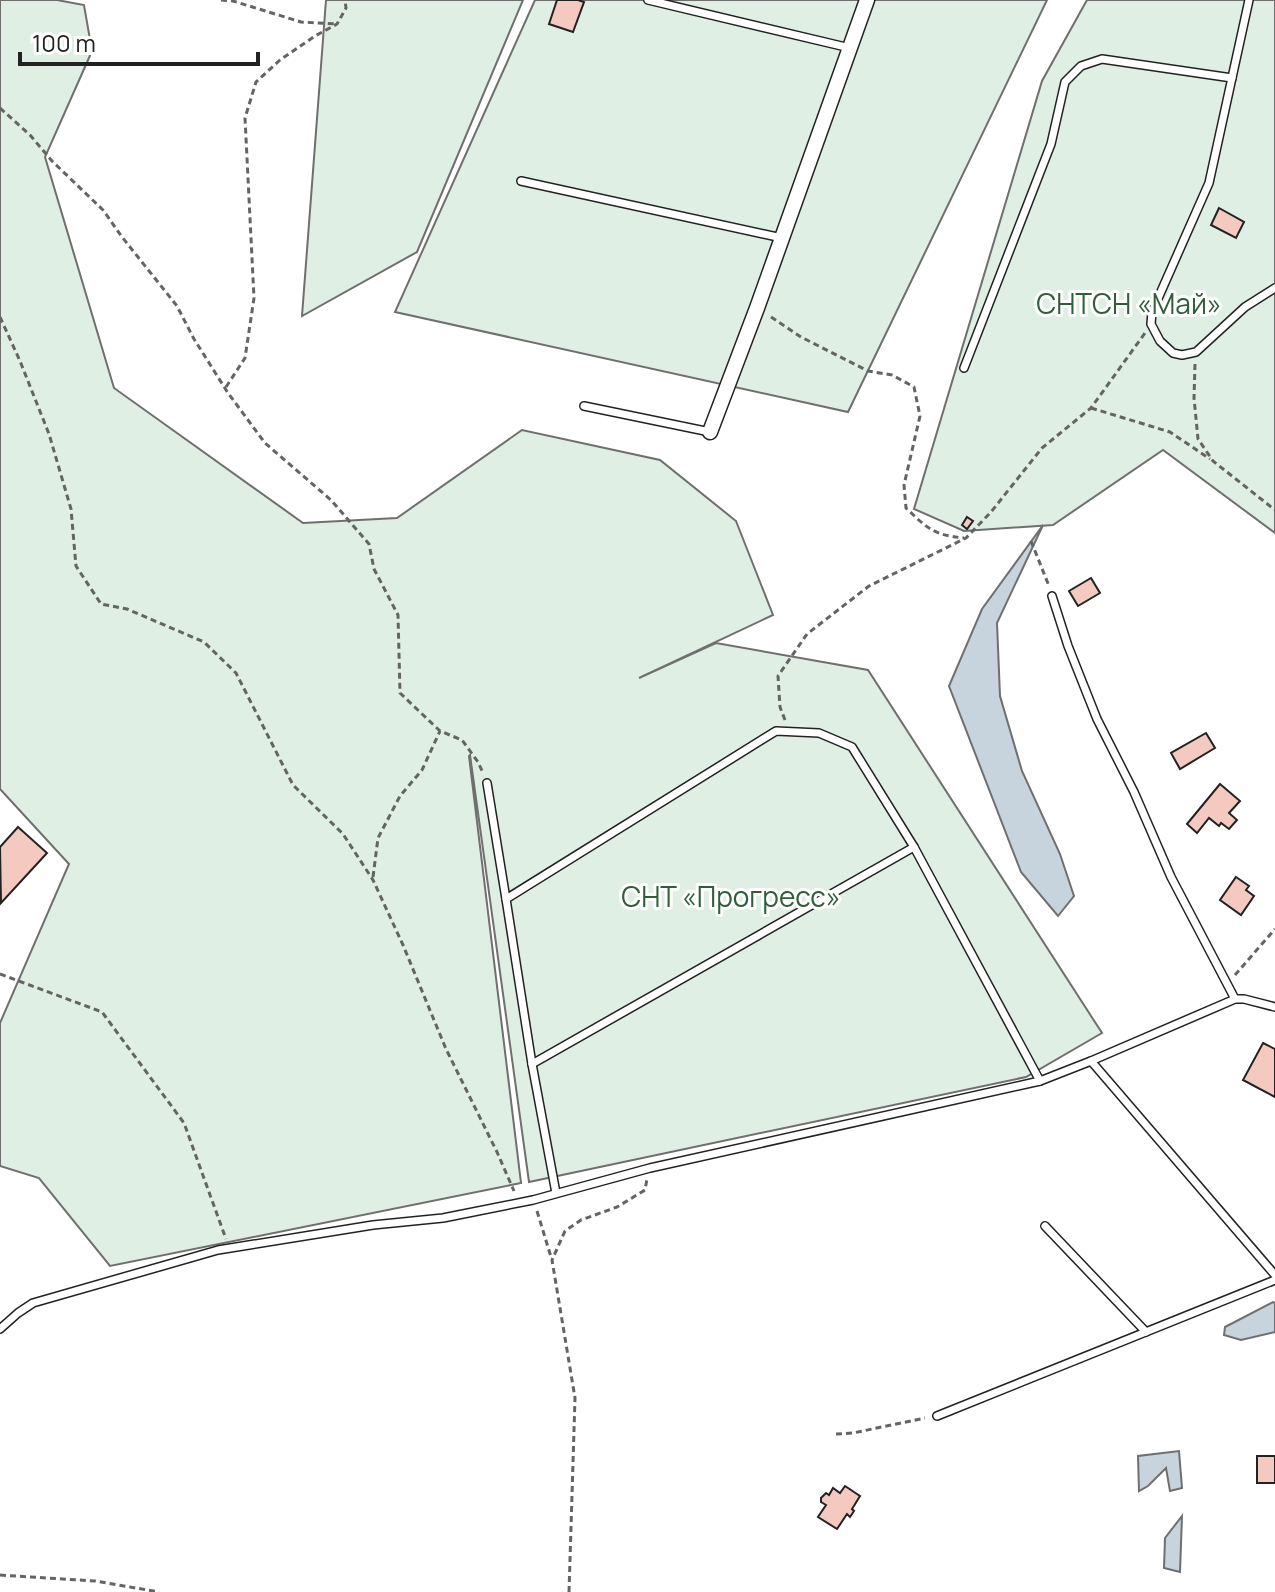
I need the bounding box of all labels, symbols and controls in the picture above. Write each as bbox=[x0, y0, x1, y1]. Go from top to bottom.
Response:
scale bar bbox=[20, 16, 258, 66]
text: 100 m bbox=[32, 26, 96, 59]
park label: СНТСН «Май» bbox=[1036, 284, 1222, 322]
park label: СНТ «Прогресс» bbox=[621, 877, 841, 915]

